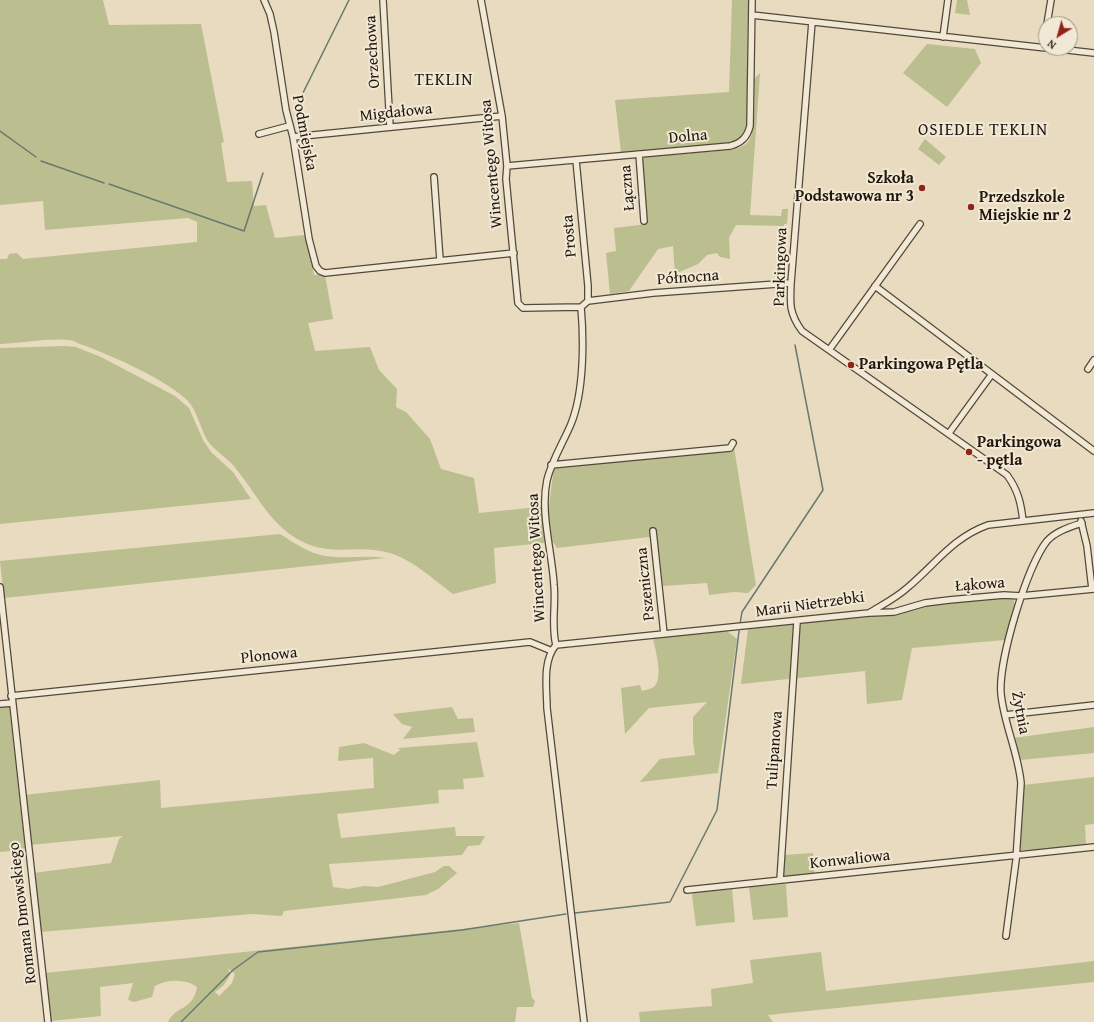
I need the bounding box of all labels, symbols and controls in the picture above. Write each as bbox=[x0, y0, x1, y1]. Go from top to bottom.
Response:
street label: Orzechowa bbox=[361, 15, 385, 89]
north arrow bbox=[1038, 16, 1078, 56]
text: N bbox=[1044, 36, 1059, 53]
district label: TEKLIN bbox=[415, 71, 473, 91]
street label: Podmiejska bbox=[287, 94, 321, 172]
street label: Wincentego Witosa bbox=[477, 99, 507, 229]
street label: Migdałowa bbox=[359, 100, 433, 126]
district label: OSIEDLE TEKLIN bbox=[918, 121, 1048, 141]
street label: Dolna bbox=[668, 126, 708, 148]
street label: Łączna bbox=[616, 164, 640, 212]
place label: Szkoła Podstawowa nr 3 bbox=[795, 169, 914, 207]
marker: Szkoła Podstawowa nr 3 bbox=[917, 183, 927, 193]
place label: Przedszkole Miejskie nr 2 bbox=[979, 188, 1071, 226]
marker: Przedszkole Miejskie nr 2 bbox=[966, 202, 976, 212]
street label: Prosta bbox=[559, 214, 581, 258]
street label: Parkingowa bbox=[770, 227, 792, 307]
street label: Północna bbox=[656, 266, 720, 290]
place label: Parkingowa Pętla bbox=[859, 355, 983, 375]
marker: Parkingowa Pętla bbox=[846, 360, 856, 370]
place label: Parkingowa - pętla bbox=[977, 433, 1062, 471]
marker: Parkingowa - pętla bbox=[964, 447, 974, 457]
street label: Wincentego Witosa bbox=[524, 493, 550, 623]
street label: Pszeniczna bbox=[633, 546, 659, 622]
street label: Łąkowa bbox=[955, 574, 1005, 596]
street label: Marii Nietrzebki bbox=[754, 588, 866, 622]
street label: Plonowa bbox=[240, 643, 298, 669]
street label: Żytnia bbox=[1006, 690, 1034, 736]
street label: Tulipanowa bbox=[763, 710, 787, 790]
street label: Romana Dmowskiego bbox=[5, 841, 41, 985]
street label: Konwaliowa bbox=[809, 846, 891, 874]

